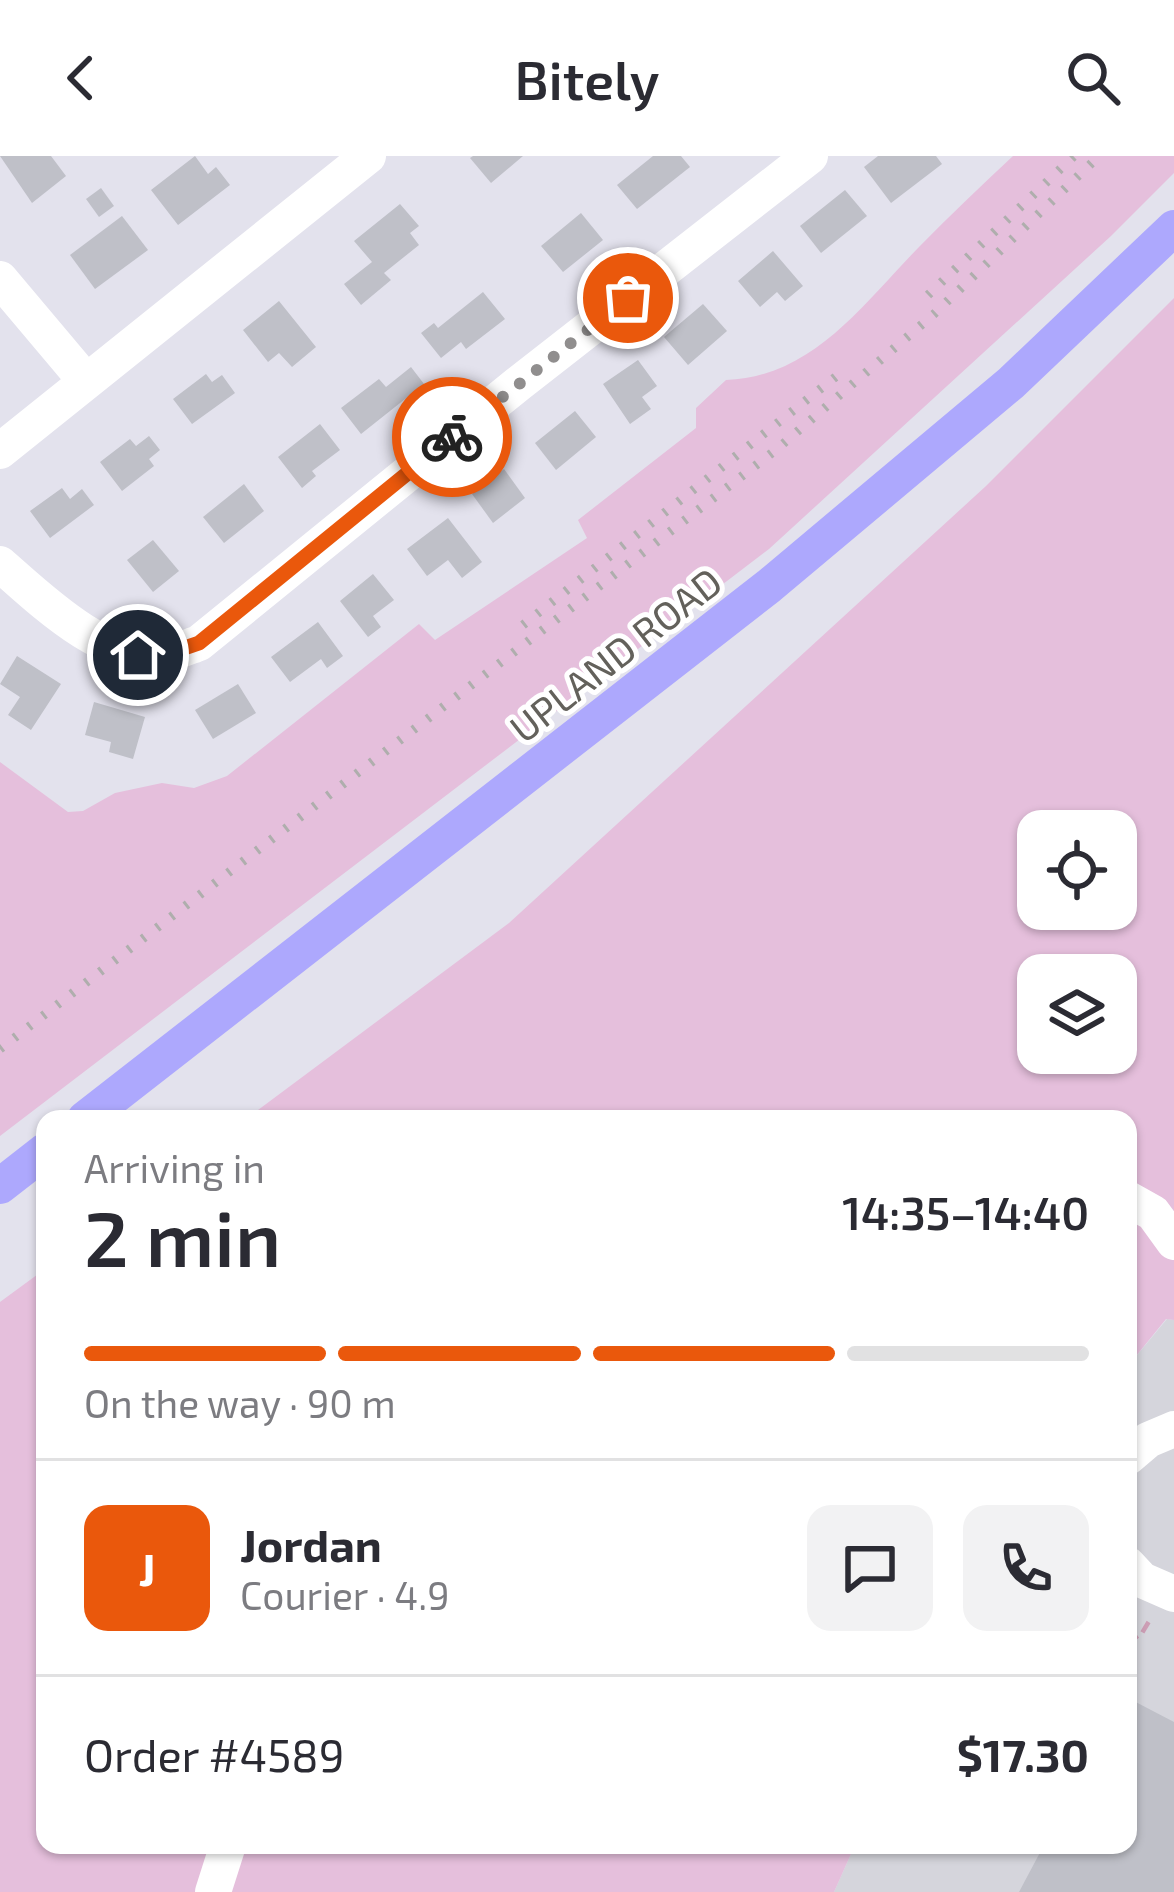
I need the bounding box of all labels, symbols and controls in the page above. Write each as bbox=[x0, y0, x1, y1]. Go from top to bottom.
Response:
icon: back bbox=[48, 45, 114, 111]
icon: search bbox=[1060, 45, 1126, 111]
text: Bitely bbox=[514, 46, 660, 111]
pin bbox=[577, 247, 679, 349]
icon: bag bbox=[595, 265, 661, 331]
courier bbox=[392, 377, 512, 497]
icon: bike bbox=[419, 404, 485, 470]
street label: UPLAND ROAD bbox=[500, 557, 730, 751]
pin bbox=[87, 604, 189, 706]
icon: home bbox=[105, 622, 171, 688]
map controls bbox=[1017, 810, 1137, 1074]
button: locate bbox=[1017, 810, 1137, 930]
button: layers bbox=[1017, 954, 1137, 1074]
text: Arriving in bbox=[84, 1144, 265, 1191]
text: 14:35–14:40 bbox=[842, 1185, 1089, 1239]
text: 2 min bbox=[84, 1189, 281, 1283]
text: On the way · 90 m bbox=[84, 1379, 396, 1426]
button: chat bbox=[807, 1505, 933, 1631]
button: phone bbox=[963, 1505, 1089, 1631]
text: Jordan bbox=[240, 1517, 382, 1571]
text: J bbox=[139, 1541, 155, 1595]
text: Courier · 4.9 bbox=[240, 1571, 450, 1618]
text: Order #4589 bbox=[84, 1727, 344, 1781]
text: $17.30 bbox=[957, 1727, 1089, 1781]

